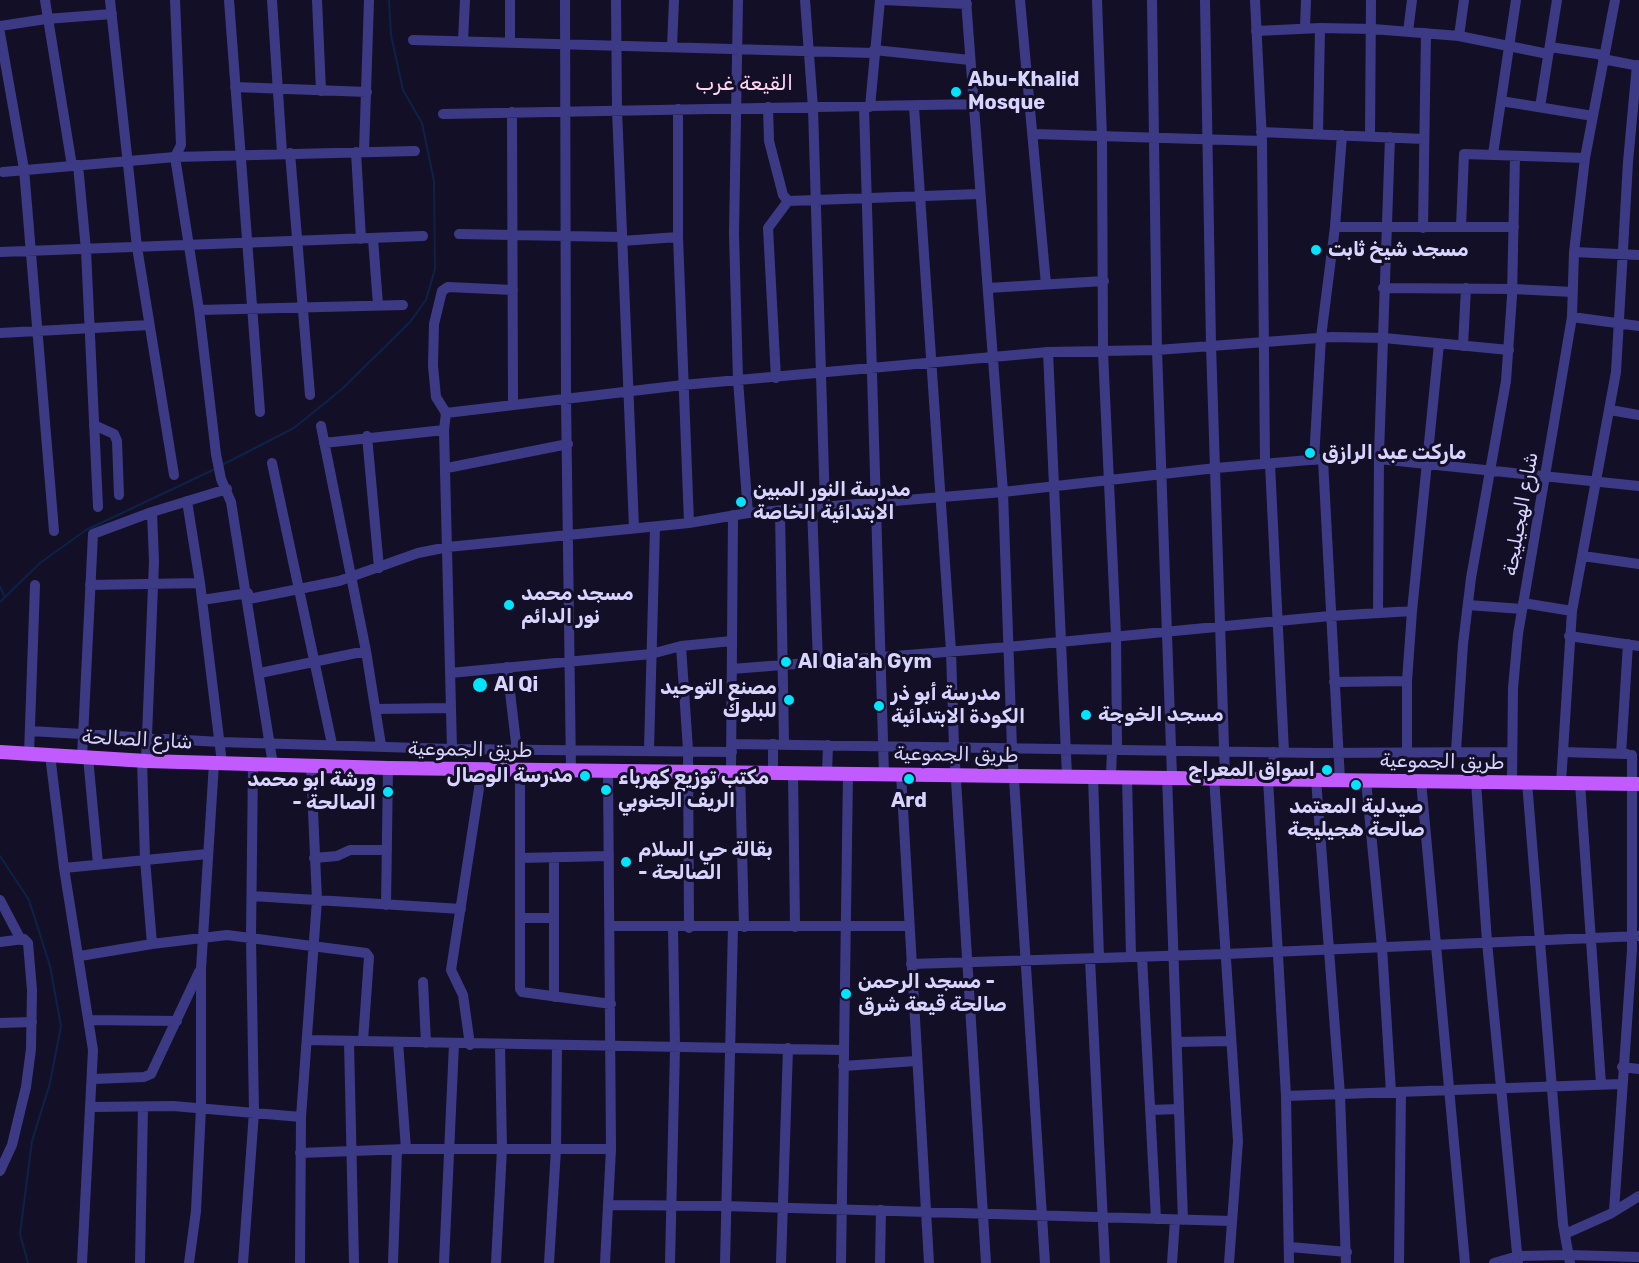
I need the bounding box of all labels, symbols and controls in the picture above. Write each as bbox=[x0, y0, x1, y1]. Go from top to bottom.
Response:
place label: Abu-Khalid Mosque bbox=[968, 68, 1079, 115]
district label: القيعة غرب bbox=[695, 71, 793, 97]
marker: Abu-Khalid Mosque bbox=[949, 85, 963, 99]
place label: مسجد شيخ ثابت bbox=[1328, 238, 1469, 262]
marker: مسجد شيخ ثابت bbox=[1309, 243, 1323, 257]
place label: ماركت عبد الرازق bbox=[1322, 441, 1466, 465]
marker: ماركت عبد الرازق bbox=[1303, 446, 1317, 460]
street label: شارع الهجيليجة bbox=[1498, 450, 1544, 578]
place label: مدرسة النور المبين الابتدائية الخاصة bbox=[753, 478, 911, 525]
marker: مدرسة النور المبين الابتدائية الخاصة bbox=[734, 495, 748, 509]
place label: مسجد محمد نور الدائم bbox=[521, 582, 634, 629]
marker: مسجد محمد نور الدائم bbox=[502, 598, 516, 612]
place label: Al Qia'ah Gym bbox=[798, 650, 932, 674]
marker: Al Qia'ah Gym bbox=[779, 655, 793, 669]
place label: Al Qi bbox=[494, 673, 538, 697]
marker: Al Qi bbox=[471, 676, 489, 694]
place label: مصنع التوحيد للبلوك bbox=[660, 676, 777, 723]
place label: مدرسة أبو ذر الكودة الابتدائية bbox=[891, 682, 1025, 729]
marker: مصنع التوحيد للبلوك bbox=[782, 693, 796, 707]
marker: مدرسة أبو ذر الكودة الابتدائية bbox=[872, 699, 886, 713]
place label: مسجد الخوجة bbox=[1098, 703, 1224, 727]
marker: مسجد الخوجة bbox=[1079, 708, 1093, 722]
street label: شارع الصالحة bbox=[81, 725, 193, 755]
street label: طريق الجموعية bbox=[407, 737, 533, 763]
street label: طريق الجموعية bbox=[893, 742, 1019, 768]
street label: طريق الجموعية bbox=[1379, 749, 1505, 775]
place label: اسواق المعراج bbox=[1188, 758, 1315, 782]
marker: اسواق المعراج bbox=[1320, 763, 1334, 777]
place label: مدرسة الوصال bbox=[447, 764, 573, 788]
place label: مكتب توزيع كهرباء الريف الجنوبي bbox=[618, 766, 769, 813]
place label: ورشة ابو محمد - الصالحة bbox=[247, 768, 376, 815]
marker: مدرسة الوصال bbox=[578, 769, 592, 783]
marker: Ard bbox=[902, 772, 916, 786]
marker: صيدلية المعتمد صالحة هجيليجة bbox=[1349, 778, 1363, 792]
marker: مكتب توزيع كهرباء الريف الجنوبي bbox=[599, 783, 613, 797]
marker: ورشة ابو محمد - الصالحة bbox=[381, 785, 395, 799]
place label: Ard bbox=[891, 789, 927, 813]
place label: صيدلية المعتمد صالحة هجيليجة bbox=[1287, 795, 1425, 842]
place label: بقالة حي السلام - الصالحة bbox=[638, 838, 773, 885]
marker: بقالة حي السلام - الصالحة bbox=[619, 855, 633, 869]
place label: مسجد الرحمن - صالحة قيعة شرق bbox=[858, 970, 1007, 1017]
marker: مسجد الرحمن - صالحة قيعة شرق bbox=[839, 987, 853, 1001]

